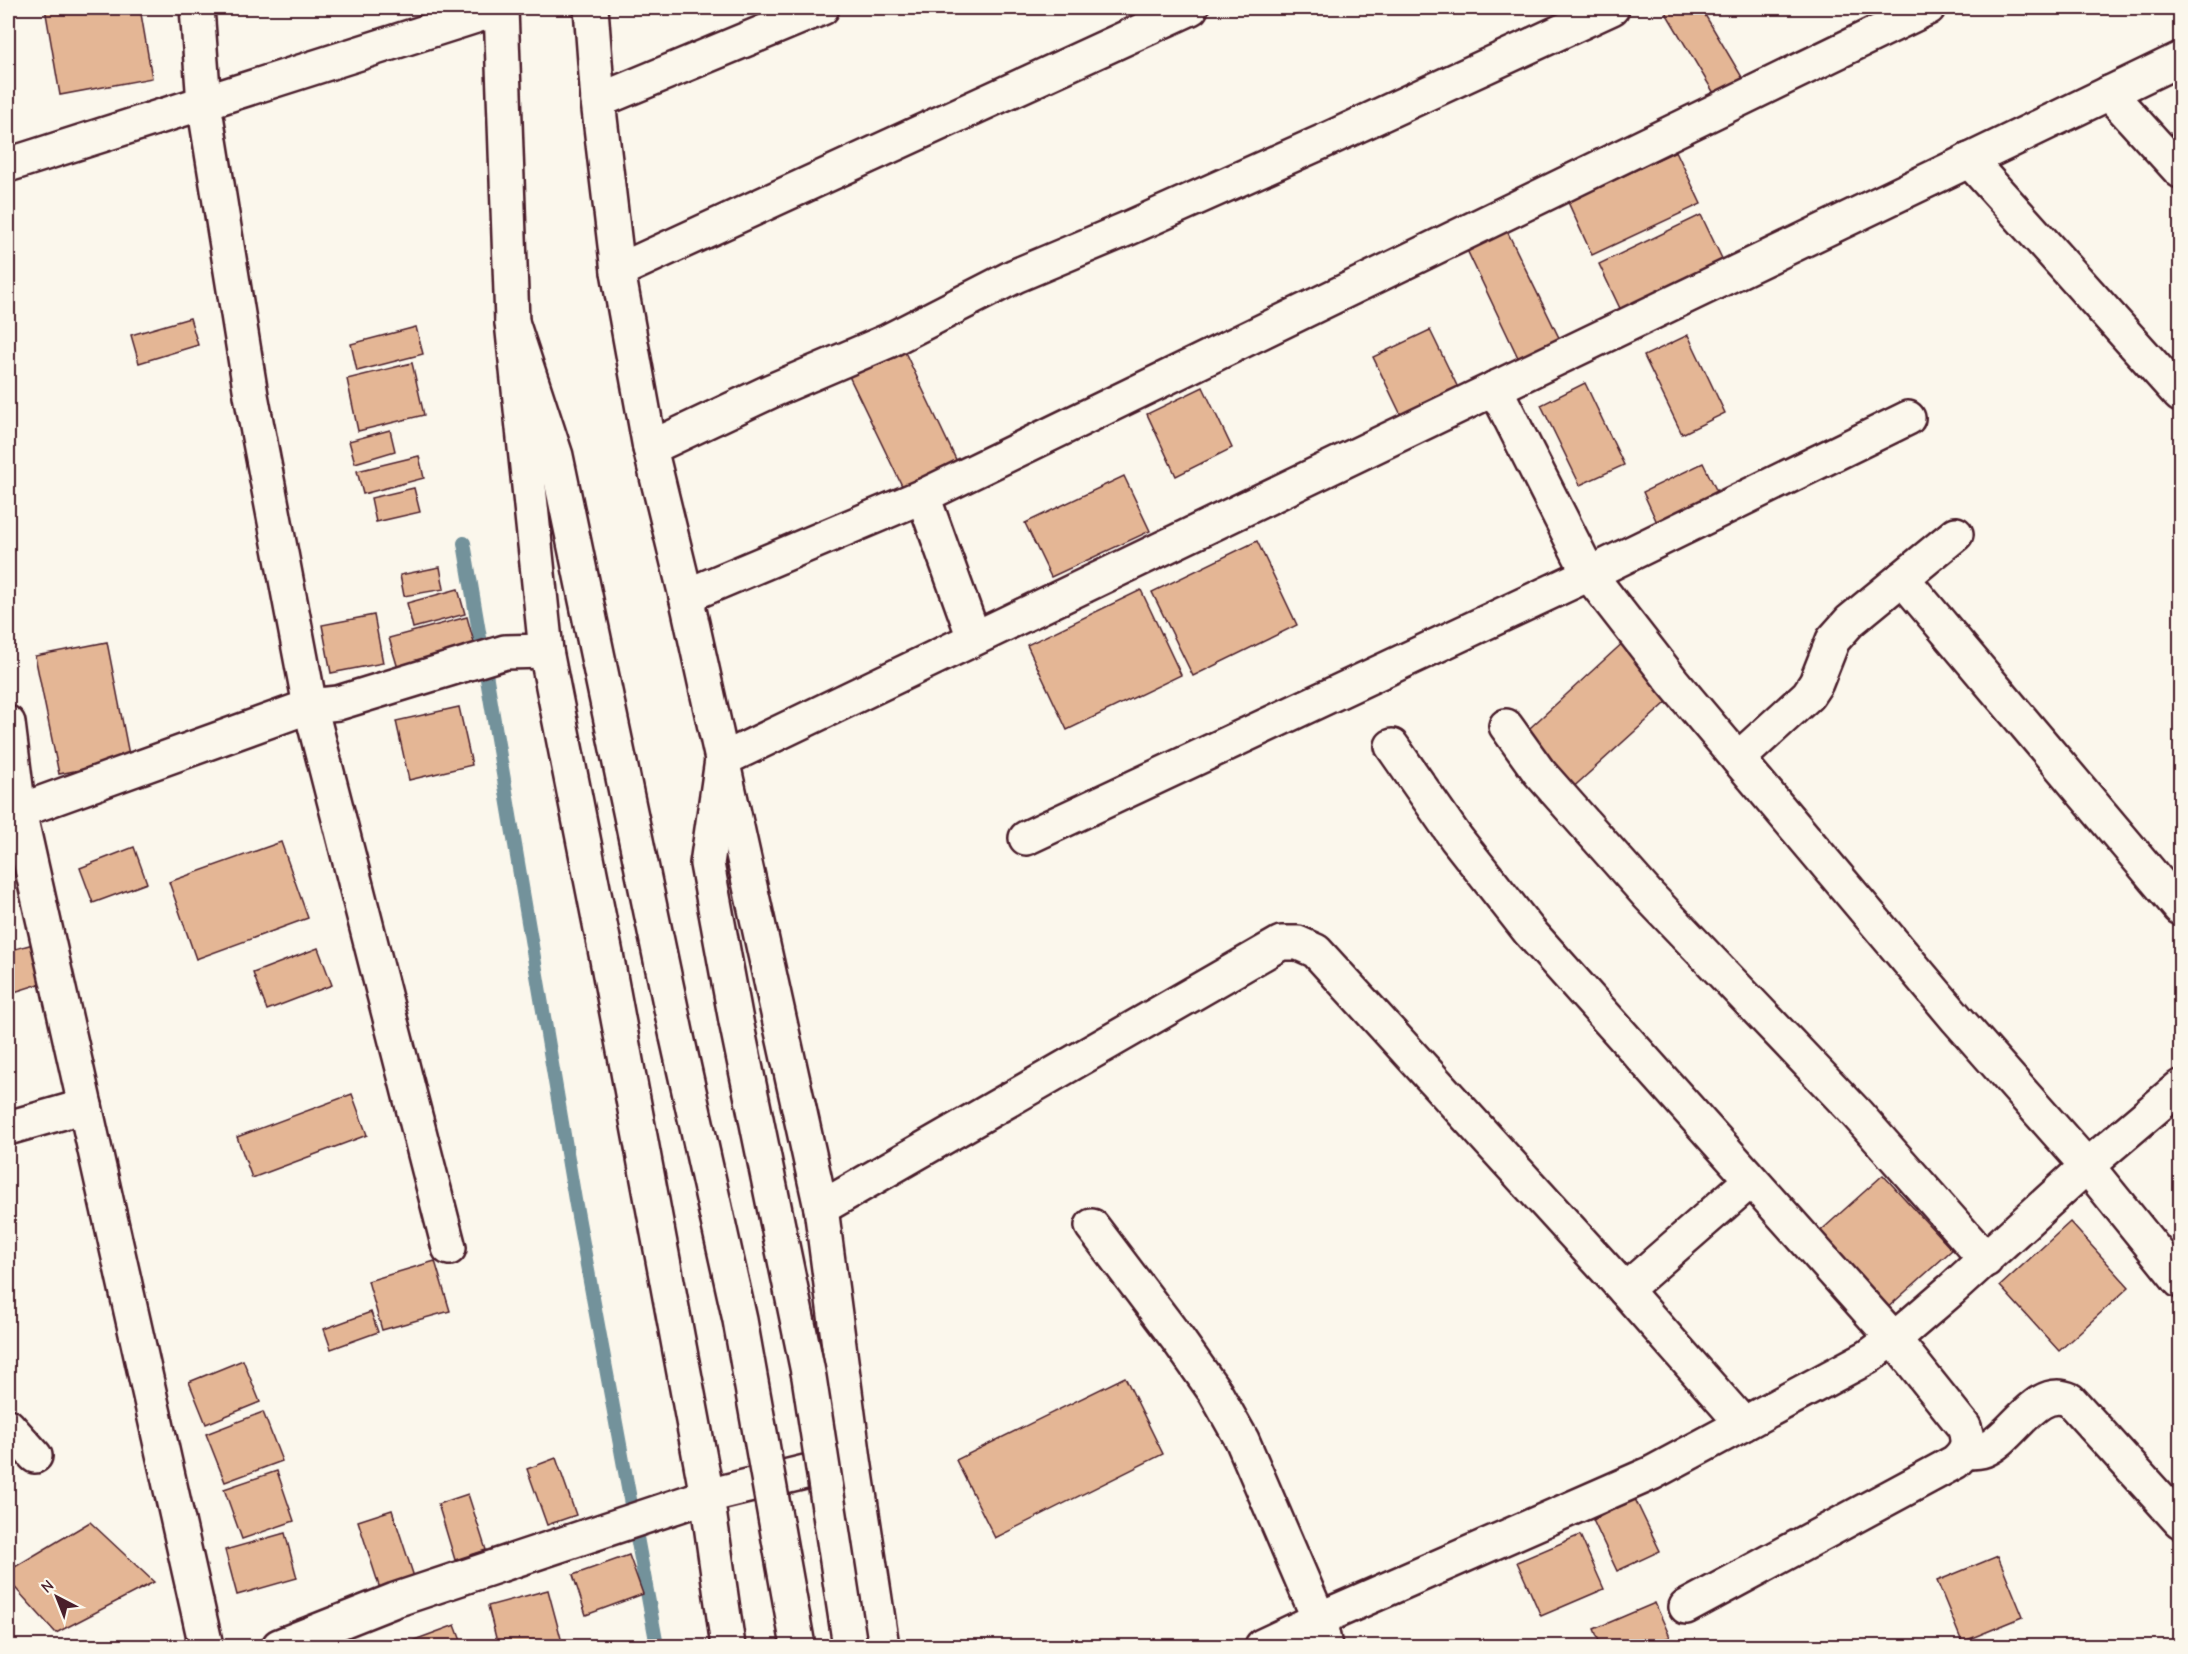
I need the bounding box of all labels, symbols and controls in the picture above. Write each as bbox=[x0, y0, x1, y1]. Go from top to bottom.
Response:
north arrow bbox=[27, 1567, 87, 1627]
text: N bbox=[38, 1576, 58, 1597]

